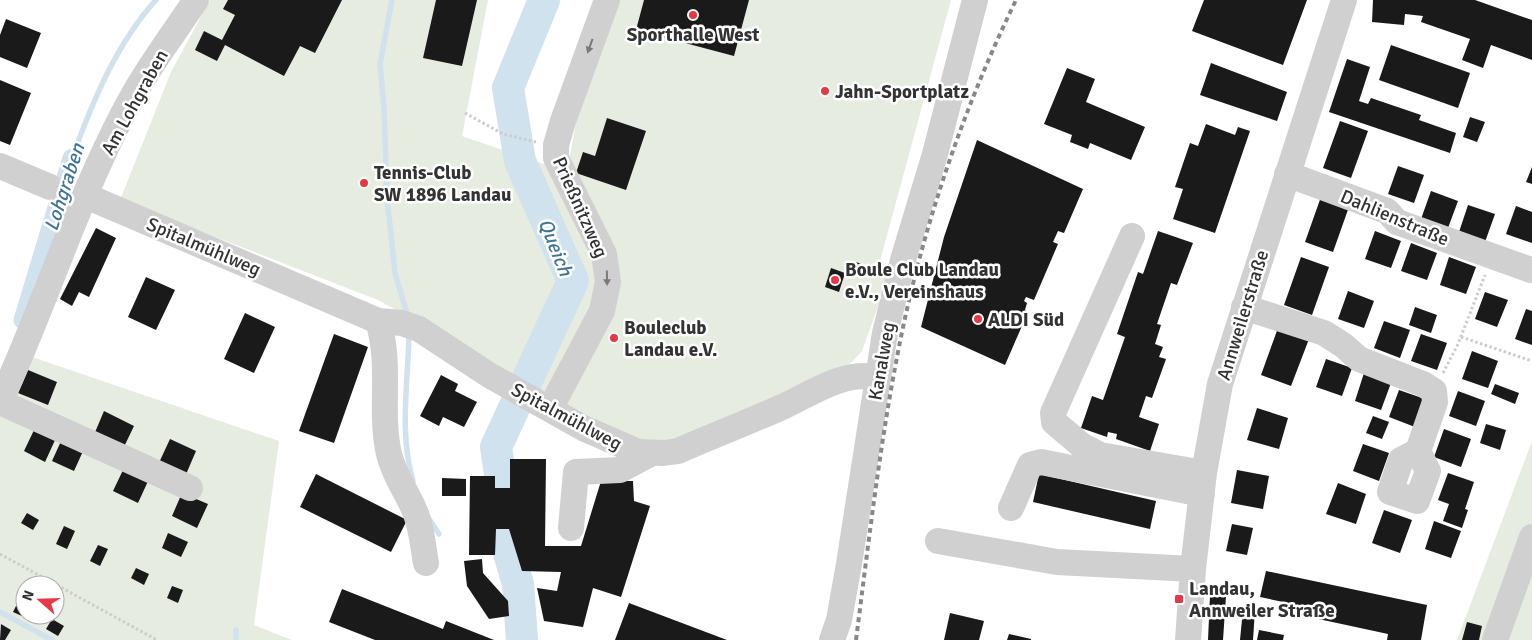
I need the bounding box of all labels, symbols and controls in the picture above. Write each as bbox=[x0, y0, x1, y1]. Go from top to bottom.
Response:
marker: Sporthalle West bbox=[687, 9, 699, 21]
place label: Sporthalle West bbox=[627, 23, 759, 47]
one-way arrow bbox=[586, 39, 594, 54]
street label: Am Lohgraben bbox=[96, 45, 174, 159]
place label: Jahn-Sportplatz bbox=[835, 80, 969, 104]
marker: Jahn-Sportplatz bbox=[819, 85, 831, 97]
water label: Lohgraben bbox=[39, 139, 91, 234]
street label: Prießnitzweg bbox=[547, 153, 613, 262]
place label: Tennis-Club SW 1896 Landau bbox=[374, 161, 511, 207]
marker: Tennis-Club SW 1896 Landau bbox=[358, 177, 370, 189]
street label: Dahlienstraße bbox=[1337, 184, 1452, 252]
street label: Spitalmühlweg bbox=[143, 212, 264, 282]
water label: Queich bbox=[533, 215, 579, 281]
street label: Annweilerstraße bbox=[1212, 247, 1274, 383]
place label: Boule Club Landau e.V., Vereinshaus bbox=[845, 258, 999, 304]
one-way arrow bbox=[603, 271, 611, 287]
marker: Boule Club Landau e.V., Vereinshaus bbox=[829, 274, 841, 286]
place label: ALDI Süd bbox=[988, 308, 1064, 332]
marker: ALDI Süd bbox=[972, 313, 984, 325]
place label: Bouleclub Landau e.V. bbox=[624, 316, 717, 362]
street label: Kanalweg bbox=[863, 320, 901, 402]
marker: Bouleclub Landau e.V. bbox=[608, 332, 620, 344]
street label: Spitalmühlweg bbox=[507, 378, 626, 456]
north arrow bbox=[15, 575, 65, 625]
place label: Landau, Annweiler Straße bbox=[1189, 577, 1335, 623]
text: N bbox=[19, 588, 38, 603]
marker: Landau, Annweiler Straße bbox=[1173, 593, 1185, 605]

